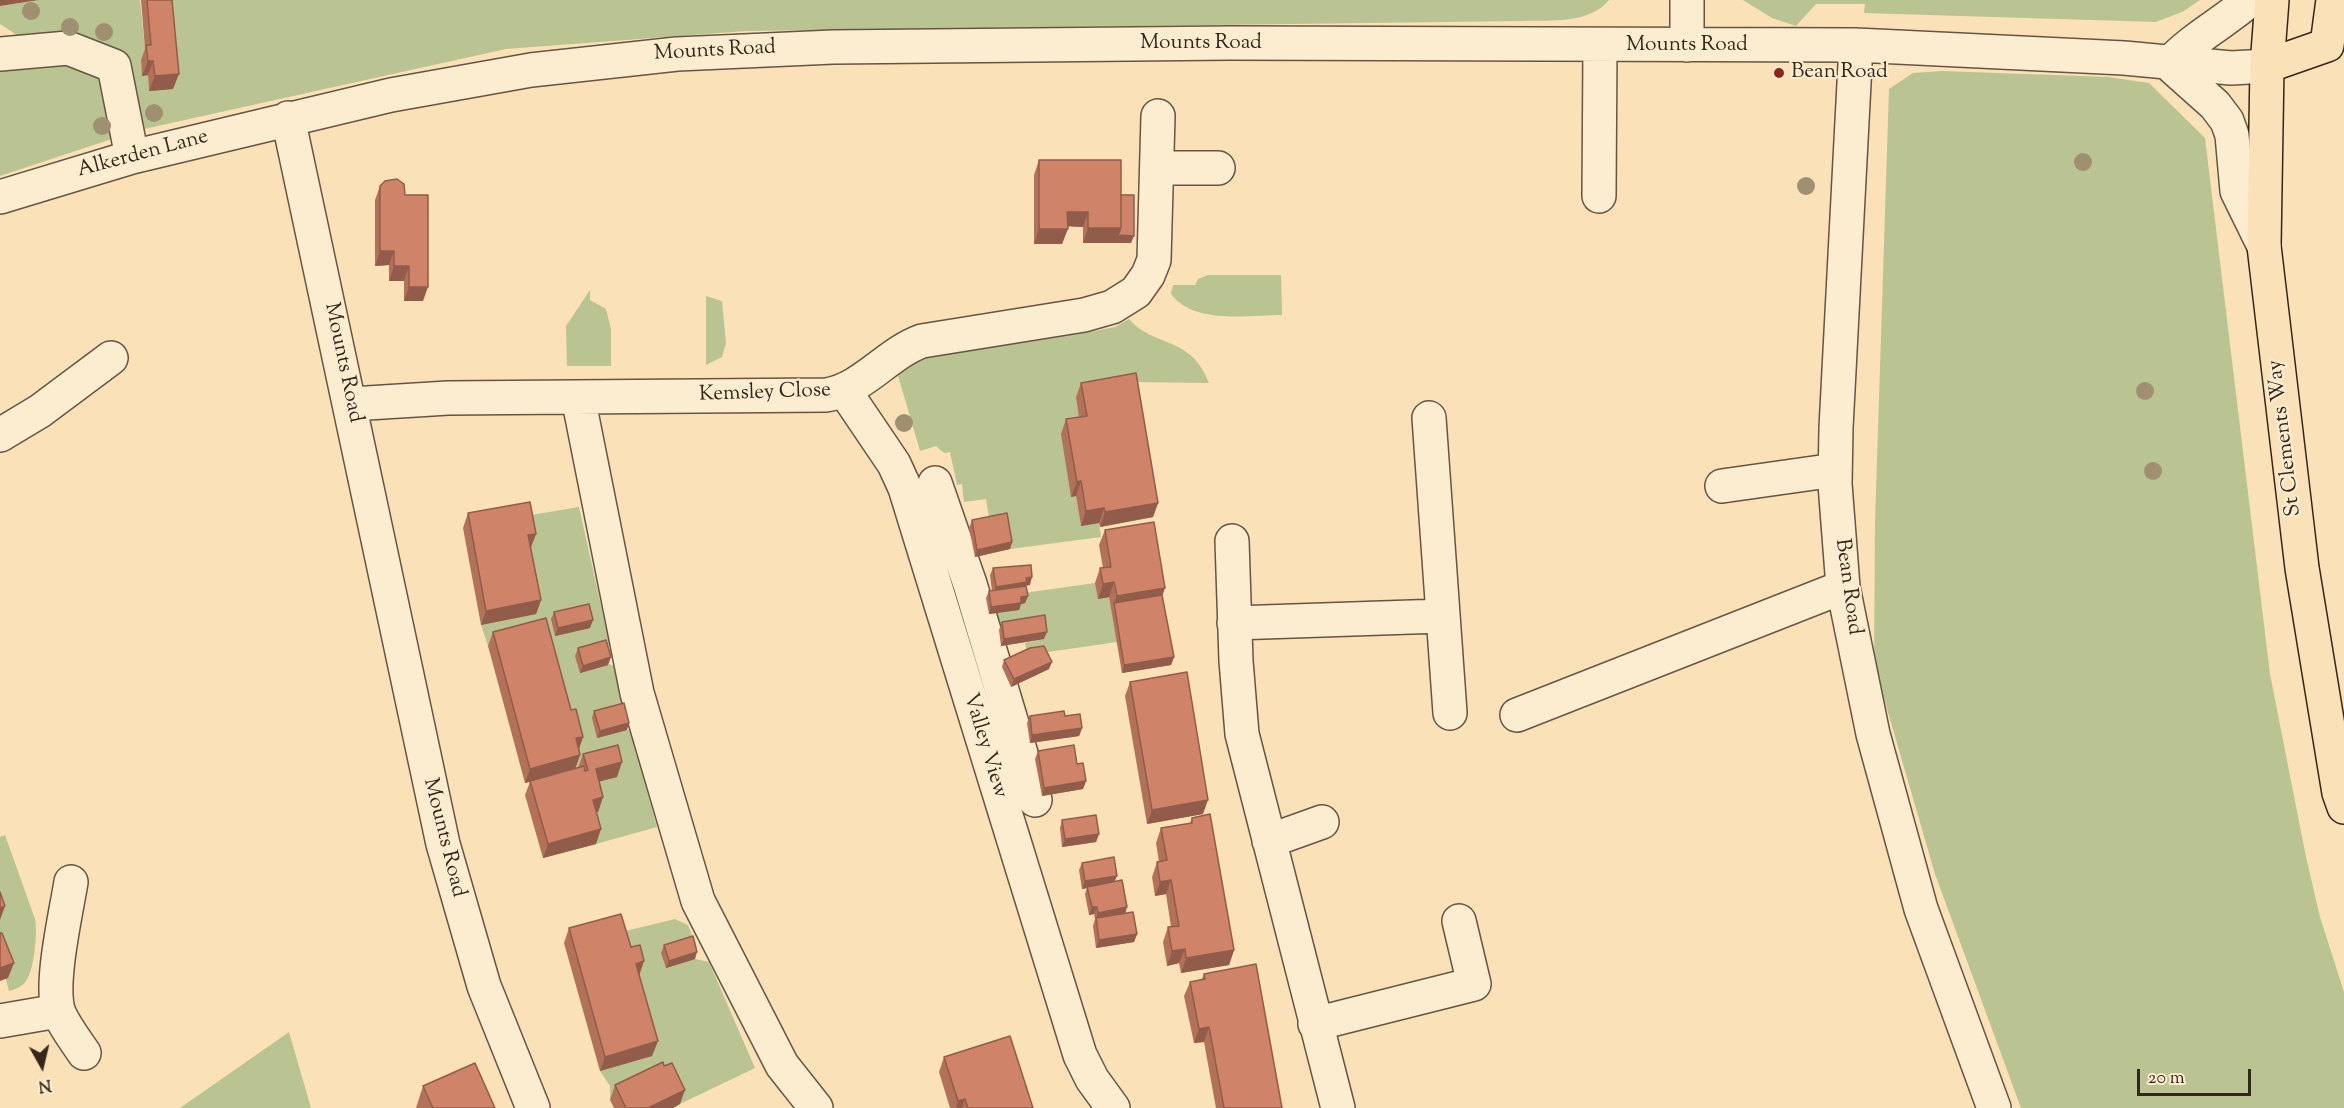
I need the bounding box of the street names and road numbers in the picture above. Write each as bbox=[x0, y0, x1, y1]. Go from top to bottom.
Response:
street label: Mounts Road bbox=[1140, 31, 1262, 57]
street label: Mounts Road bbox=[1626, 33, 1748, 59]
street label: Mounts Road bbox=[653, 36, 777, 68]
street label: Alkerden Lane bbox=[75, 125, 211, 185]
street label: Mounts Road bbox=[317, 301, 367, 425]
street label: St Clements Way bbox=[2264, 358, 2308, 518]
street label: Kemsley Close bbox=[699, 379, 831, 409]
street label: Bean Road bbox=[1828, 537, 1866, 637]
street label: Valley View bbox=[956, 691, 1012, 801]
street label: Mounts Road bbox=[416, 776, 470, 900]

